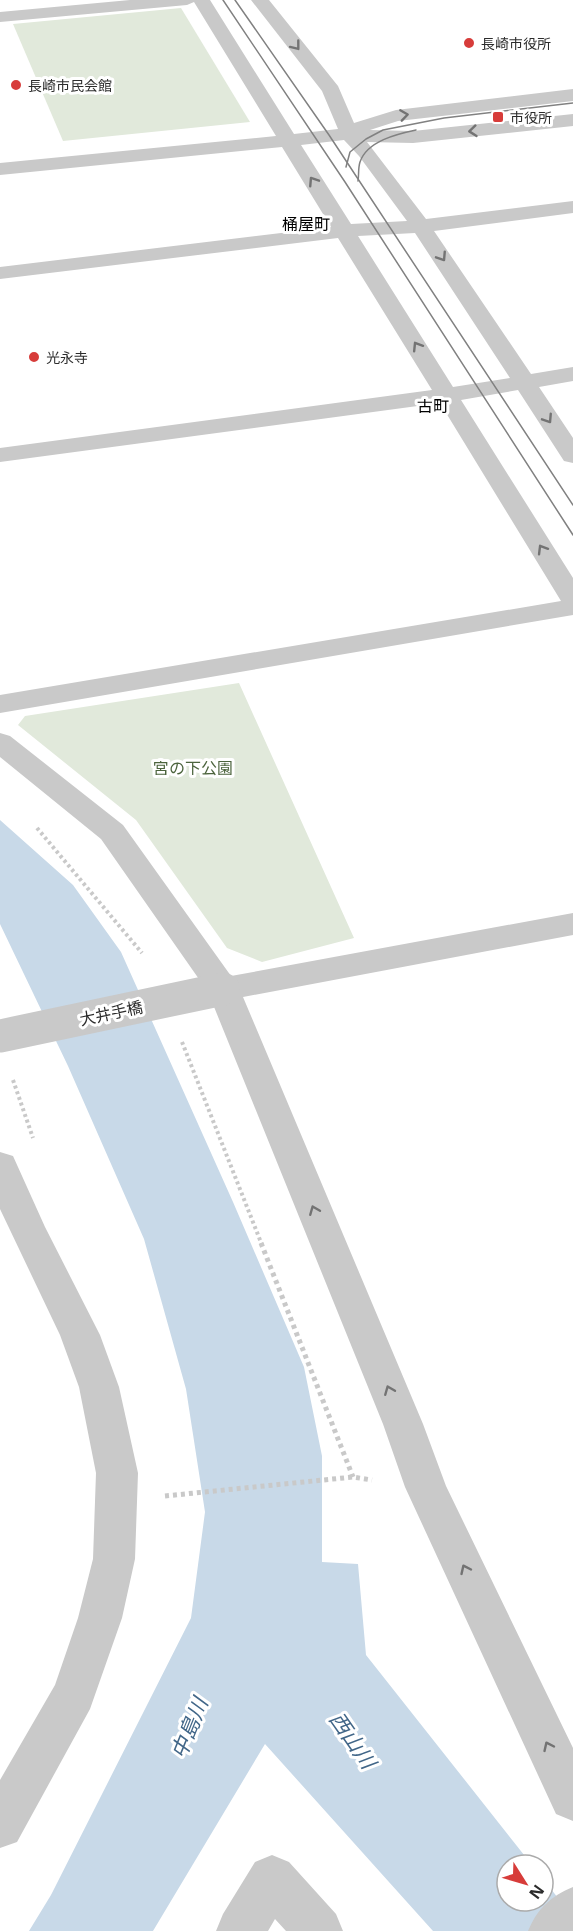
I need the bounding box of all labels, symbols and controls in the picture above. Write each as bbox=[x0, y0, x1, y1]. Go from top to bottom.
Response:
place label: 長崎市役所 bbox=[481, 34, 551, 53]
marker: 長崎市役所 bbox=[462, 36, 476, 50]
one-way arrow bbox=[289, 39, 300, 50]
place label: 長崎市民会館 bbox=[28, 76, 112, 95]
marker: 長崎市民会館 bbox=[9, 78, 23, 92]
place label: 市役所 bbox=[510, 108, 552, 127]
one-way arrow bbox=[399, 109, 408, 121]
marker: 市役所 bbox=[491, 110, 505, 124]
one-way arrow bbox=[469, 124, 478, 136]
one-way arrow bbox=[309, 177, 321, 187]
district label: 桶屋町 bbox=[282, 213, 330, 235]
one-way arrow bbox=[435, 251, 446, 262]
one-way arrow bbox=[414, 341, 425, 352]
place label: 光永寺 bbox=[46, 348, 88, 367]
marker: 光永寺 bbox=[27, 350, 41, 364]
district label: 古町 bbox=[417, 395, 449, 417]
one-way arrow bbox=[541, 412, 552, 423]
one-way arrow bbox=[538, 545, 550, 555]
park label: 宮の下公園 bbox=[153, 757, 233, 779]
street label: 大井手橋 bbox=[77, 996, 145, 1030]
one-way arrow bbox=[309, 1205, 321, 1216]
one-way arrow bbox=[384, 1385, 396, 1396]
one-way arrow bbox=[460, 1565, 472, 1576]
water label: 中島川 bbox=[164, 1692, 215, 1762]
water label: 西山川 bbox=[323, 1706, 384, 1775]
one-way arrow bbox=[544, 1741, 556, 1752]
north arrow bbox=[495, 1853, 555, 1913]
text: N bbox=[524, 1880, 550, 1904]

